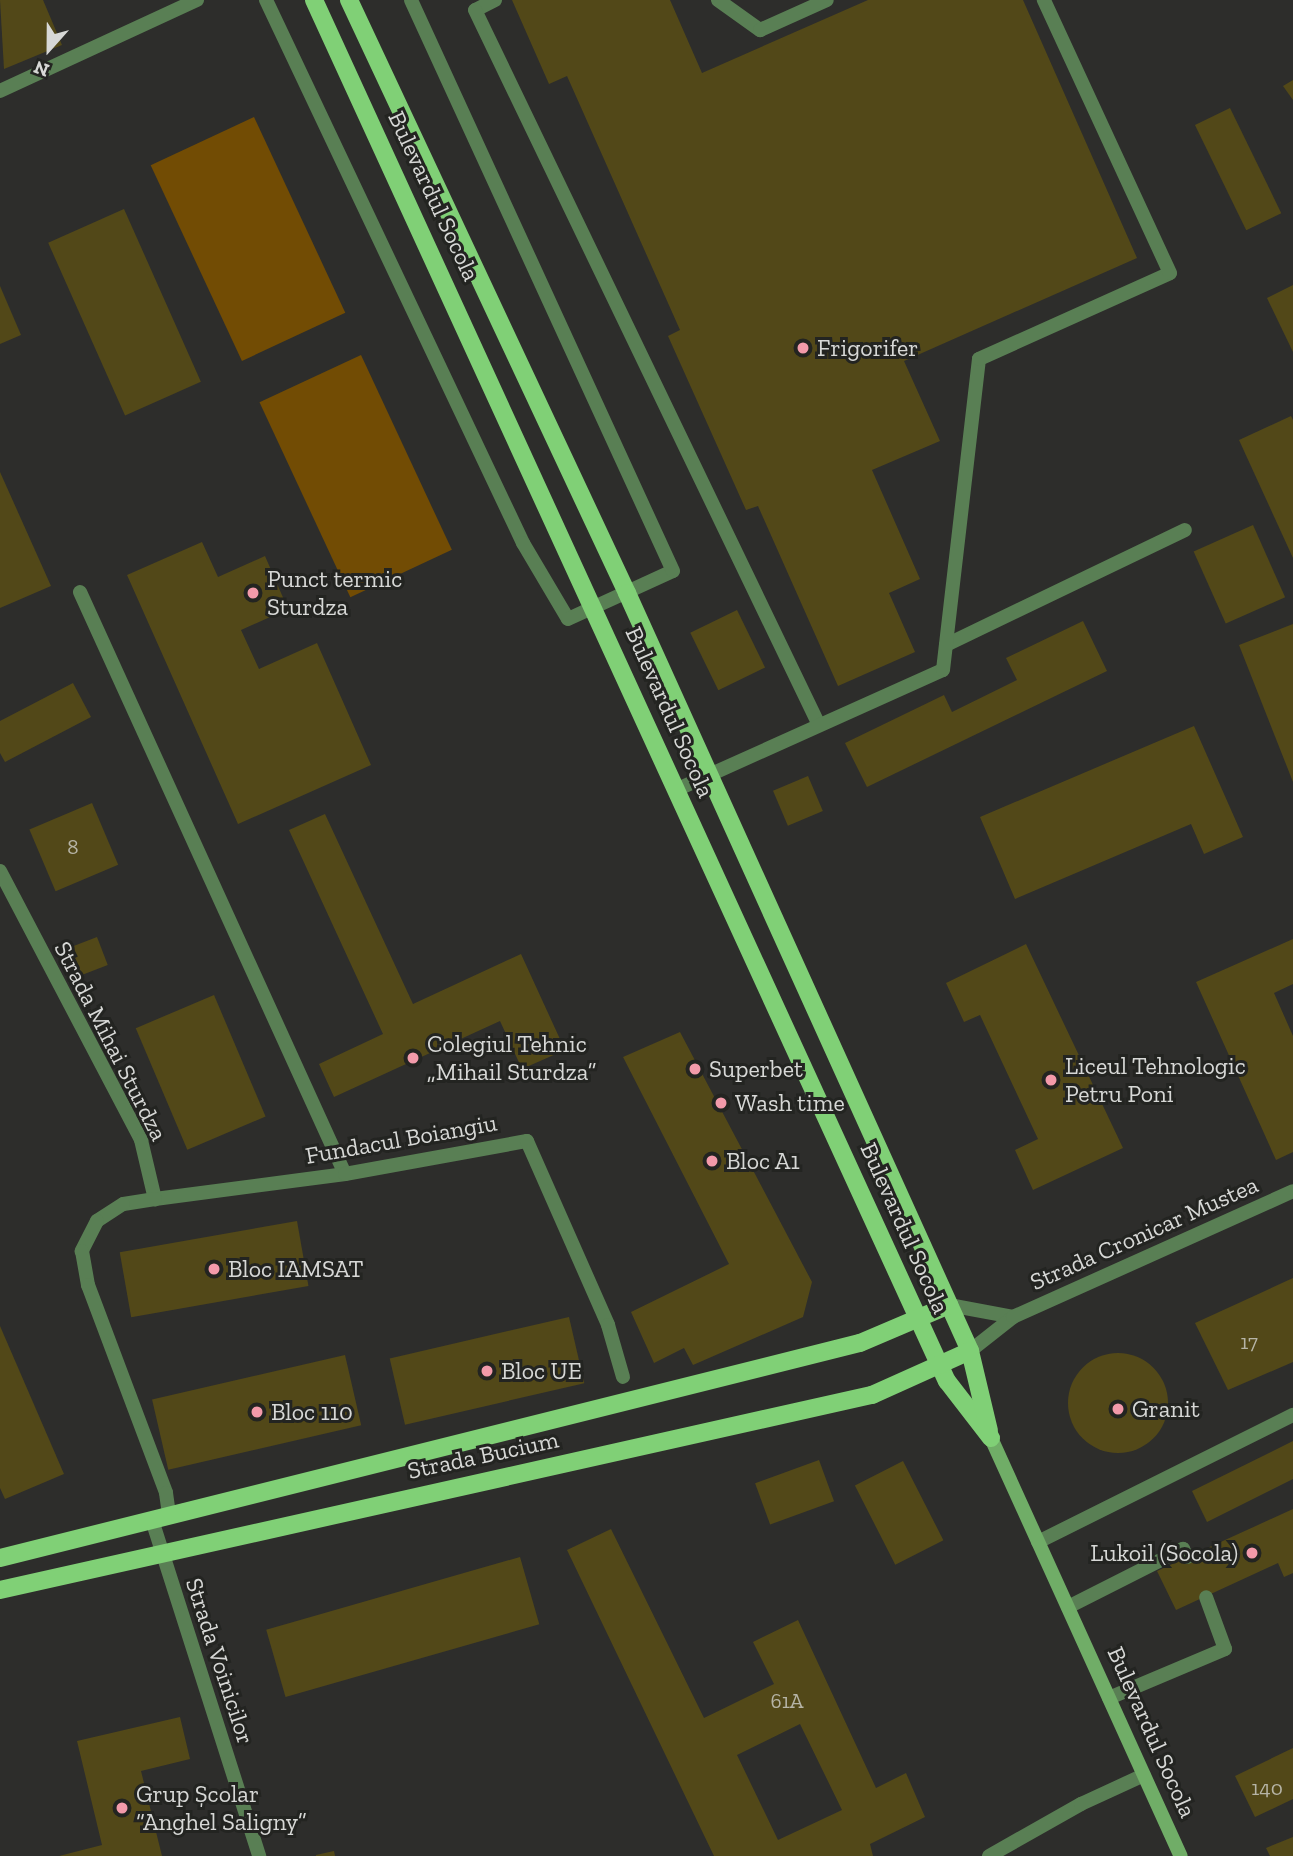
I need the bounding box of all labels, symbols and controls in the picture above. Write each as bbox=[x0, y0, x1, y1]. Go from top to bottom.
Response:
north arrow bbox=[14, 14, 84, 84]
text: N bbox=[30, 56, 52, 82]
street label: Bulevardul Socola bbox=[382, 107, 486, 285]
place label: Frigorifer bbox=[817, 334, 918, 362]
marker: Frigorifer bbox=[795, 340, 811, 356]
place label: Punct termic Sturdza bbox=[267, 565, 402, 621]
marker: Punct termic Sturdza bbox=[245, 585, 261, 601]
street label: Bulevardul Socola bbox=[619, 622, 721, 802]
house number: 8 bbox=[67, 834, 79, 860]
street label: Strada Mihai Sturdza bbox=[48, 937, 174, 1145]
place label: Colegiul Tehnic „Mihail Sturdza” bbox=[427, 1030, 597, 1086]
marker: Colegiul Tehnic „Mihail Sturdza” bbox=[405, 1050, 421, 1066]
place label: Liceul Tehnologic Petru Poni bbox=[1065, 1052, 1246, 1108]
place label: Superbet bbox=[709, 1055, 803, 1083]
marker: Superbet bbox=[687, 1061, 703, 1077]
marker: Liceul Tehnologic Petru Poni bbox=[1043, 1072, 1059, 1088]
place label: Wash time bbox=[735, 1089, 845, 1117]
marker: Wash time bbox=[713, 1095, 729, 1111]
street label: Fundacul Boiangiu bbox=[303, 1108, 499, 1170]
street label: Bulevardul Socola bbox=[854, 1138, 956, 1318]
place label: Bloc A1 bbox=[726, 1147, 800, 1175]
marker: Bloc A1 bbox=[704, 1153, 720, 1169]
street label: Strada Cronicar Mustea bbox=[1026, 1170, 1262, 1296]
place label: Bloc IAMSAT bbox=[228, 1255, 363, 1283]
marker: Bloc IAMSAT bbox=[206, 1261, 222, 1277]
house number: 17 bbox=[1240, 1329, 1258, 1355]
place label: Bloc UE bbox=[501, 1357, 582, 1385]
marker: Bloc UE bbox=[479, 1363, 495, 1379]
place label: Granit bbox=[1132, 1395, 1200, 1423]
place label: Bloc 110 bbox=[271, 1398, 353, 1426]
marker: Granit bbox=[1110, 1401, 1126, 1417]
marker: Bloc 110 bbox=[249, 1404, 265, 1420]
street label: Strada Bucium bbox=[405, 1425, 561, 1485]
place label: Lukoil (Socola) bbox=[1090, 1539, 1238, 1567]
marker: Lukoil (Socola) bbox=[1244, 1545, 1260, 1561]
street label: Strada Voinicilor bbox=[179, 1574, 261, 1748]
street label: Bulevardul Socola bbox=[1101, 1642, 1203, 1822]
house number: 61A bbox=[771, 1688, 803, 1714]
house number: 140 bbox=[1251, 1775, 1283, 1801]
place label: Grup Școlar “Anghel Saligny” bbox=[136, 1780, 307, 1836]
marker: Grup Școlar “Anghel Saligny” bbox=[114, 1800, 130, 1816]

